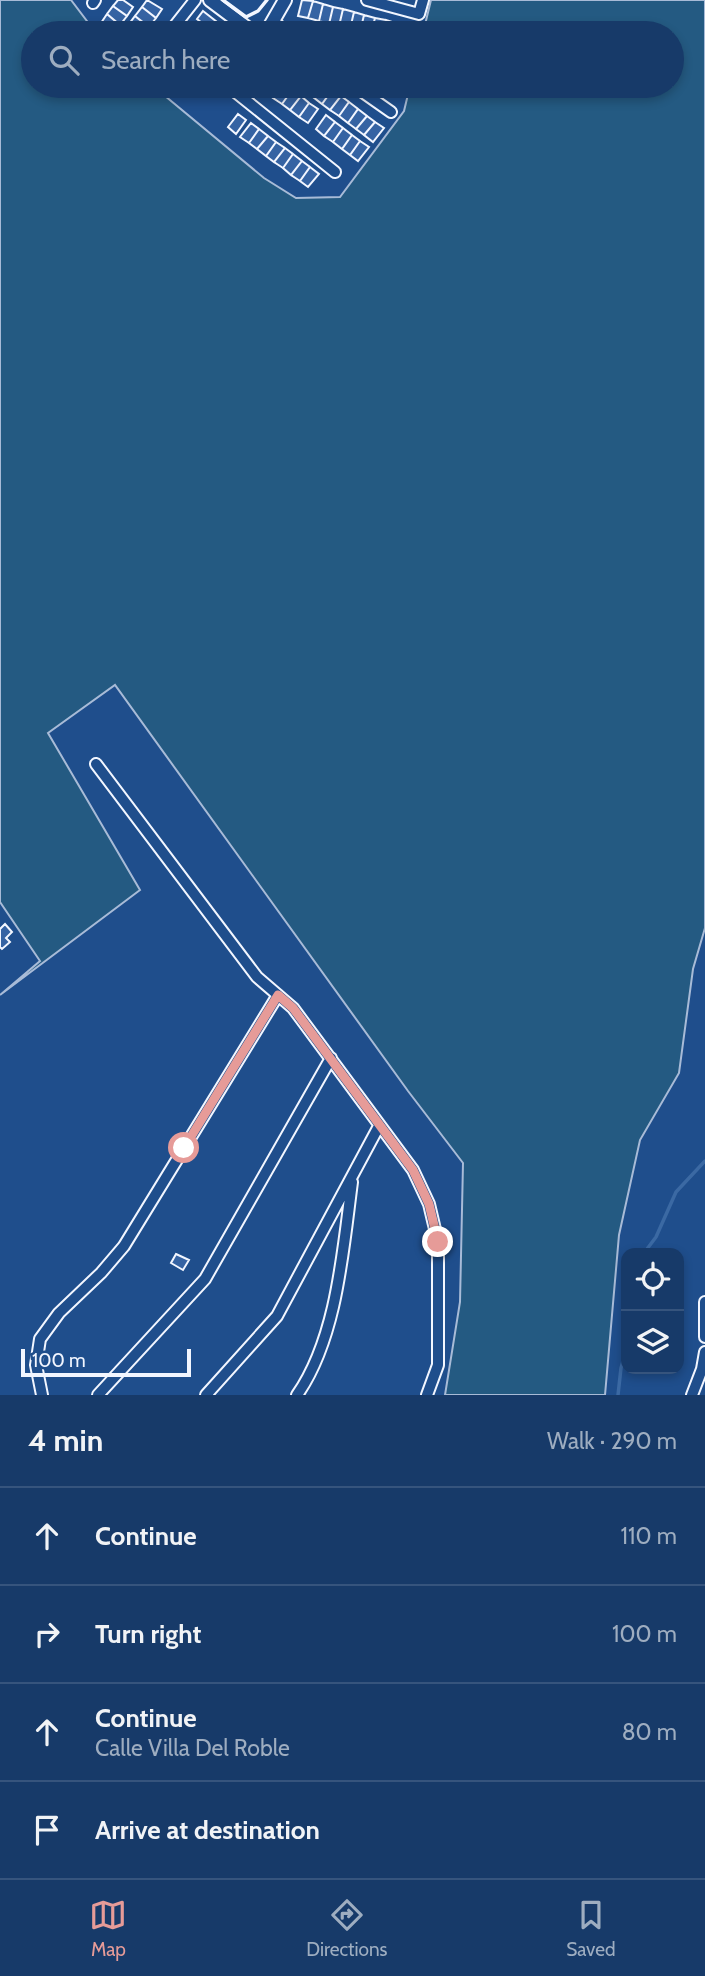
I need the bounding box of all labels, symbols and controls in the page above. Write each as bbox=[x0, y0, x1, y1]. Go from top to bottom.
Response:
search box bbox=[21, 21, 684, 98]
icon: search bbox=[45, 41, 83, 79]
text: Search here bbox=[101, 44, 230, 76]
route start bbox=[168, 1132, 199, 1163]
route end bbox=[422, 1226, 453, 1257]
map controls bbox=[621, 1248, 684, 1374]
button: locate bbox=[621, 1248, 684, 1311]
button: layers bbox=[621, 1311, 684, 1374]
scale bar bbox=[21, 1346, 191, 1378]
text: 100 m bbox=[32, 1349, 86, 1372]
text: 4 min bbox=[28, 1422, 103, 1459]
text: Walk · 290 m bbox=[547, 1427, 677, 1455]
icon: ahead bbox=[28, 1517, 66, 1555]
text: Continue bbox=[95, 1520, 197, 1552]
text: 110 m bbox=[621, 1522, 677, 1550]
icon: right bbox=[28, 1615, 66, 1653]
text: Turn right bbox=[95, 1618, 201, 1650]
text: 100 m bbox=[612, 1620, 677, 1648]
text: Continue bbox=[95, 1702, 197, 1734]
icon: ahead bbox=[28, 1713, 66, 1751]
text: 80 m bbox=[622, 1718, 677, 1746]
text: Calle Villa Del Roble bbox=[95, 1734, 290, 1762]
icon: arrive bbox=[28, 1811, 66, 1849]
text: Arrive at destination bbox=[95, 1814, 320, 1846]
tab: Map bbox=[89, 1896, 127, 1961]
tab: Directions bbox=[306, 1896, 387, 1961]
tab: Saved bbox=[566, 1896, 616, 1961]

